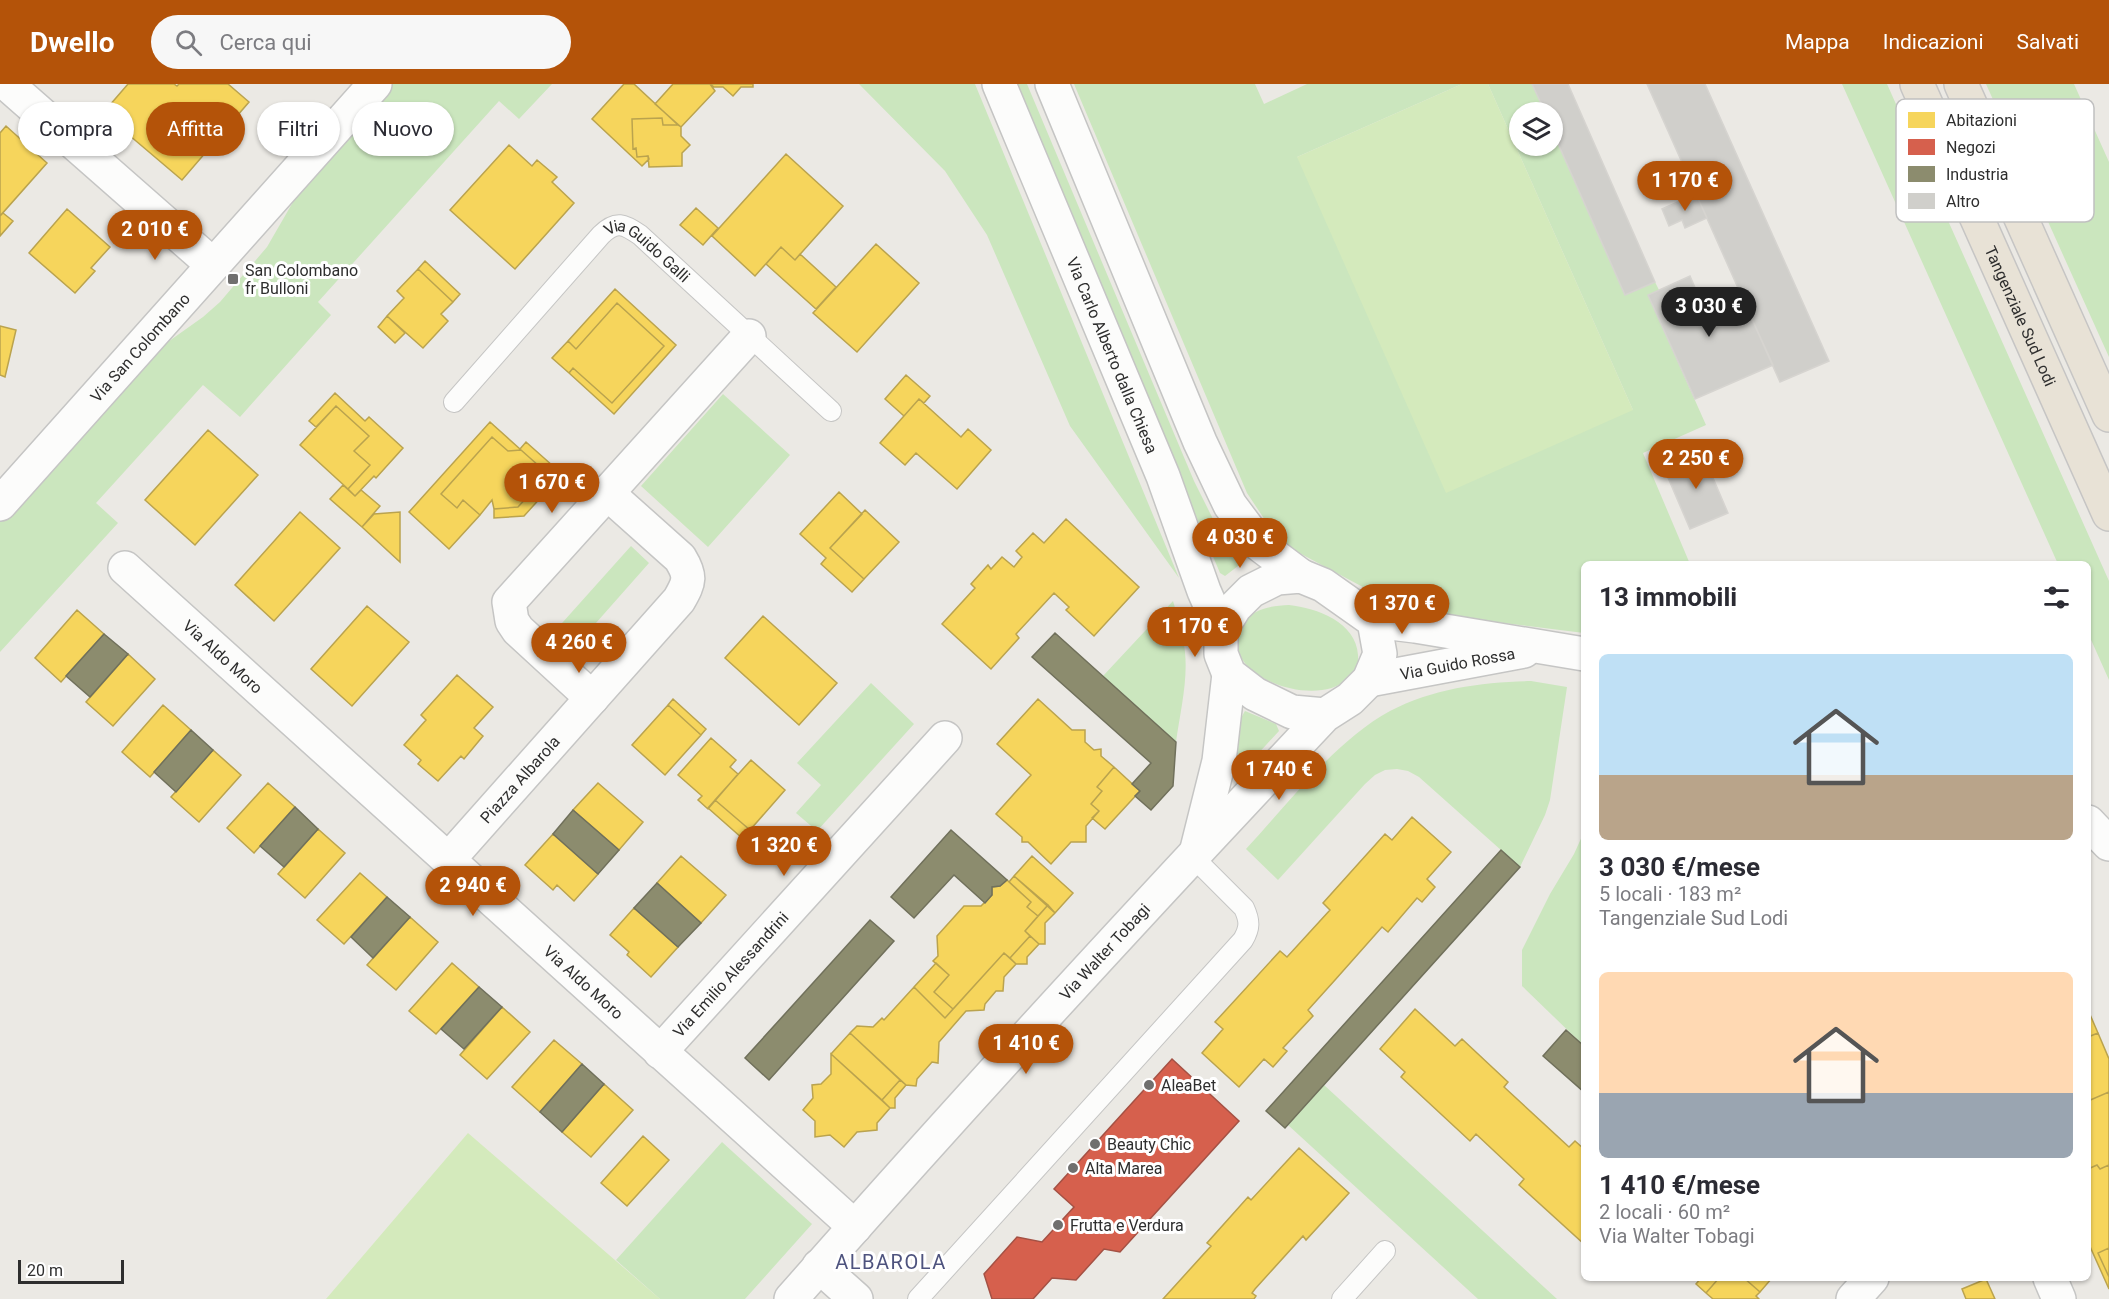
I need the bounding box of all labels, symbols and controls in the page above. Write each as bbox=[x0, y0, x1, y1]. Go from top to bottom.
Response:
search box bbox=[151, 15, 571, 69]
text: Dwello bbox=[30, 26, 115, 59]
icon: search bbox=[172, 26, 205, 59]
text: Cerca qui bbox=[220, 30, 312, 55]
text: Mappa bbox=[1785, 30, 1850, 54]
text: Indicazioni bbox=[1883, 30, 1984, 54]
text: Salvati bbox=[2017, 30, 2079, 54]
legend bbox=[1896, 99, 2094, 222]
chip: Compra bbox=[18, 102, 134, 156]
chip: Affitta bbox=[146, 102, 245, 156]
chip: Filtri bbox=[257, 102, 340, 156]
chip: Nuovo bbox=[352, 102, 454, 156]
map controls bbox=[1509, 102, 1563, 156]
button: layers bbox=[1509, 102, 1563, 156]
text: Abitazioni bbox=[1946, 111, 2017, 130]
text: Negozi bbox=[1946, 138, 1996, 157]
pin: 1 170 € bbox=[1630, 161, 1740, 212]
text: Industria bbox=[1946, 165, 2009, 184]
text: 1 170 € bbox=[1651, 168, 1719, 192]
text: Altro bbox=[1946, 192, 1980, 211]
pin: 2 010 € bbox=[100, 210, 210, 261]
street label: Via Guido Galli bbox=[600, 216, 694, 286]
text: 2 010 € bbox=[121, 217, 189, 241]
street label: Tangenziale Sud Lodi bbox=[1981, 243, 2060, 389]
street label: Via Carlo Alberto dalla Chiesa bbox=[1063, 255, 1161, 456]
place label: San Colombano fr Bulloni bbox=[245, 261, 358, 298]
marker: San Colombano fr Bulloni bbox=[226, 272, 240, 286]
pin: 3 030 € bbox=[1654, 287, 1764, 338]
street label: Via San Colombano bbox=[87, 289, 194, 406]
text: 3 030 € bbox=[1675, 294, 1743, 318]
pin: 2 250 € bbox=[1641, 439, 1751, 490]
text: 2 250 € bbox=[1662, 446, 1730, 470]
pin: 1 670 € bbox=[497, 463, 607, 514]
text: 1 670 € bbox=[518, 470, 586, 494]
pin: 4 030 € bbox=[1185, 518, 1295, 569]
text: 4 030 € bbox=[1206, 525, 1274, 549]
icon: filters bbox=[2040, 581, 2073, 614]
text: 13 immobili bbox=[1599, 582, 1737, 612]
pin: 1 370 € bbox=[1347, 584, 1457, 635]
text: 1 370 € bbox=[1368, 591, 1436, 615]
pin: 1 170 € bbox=[1140, 607, 1250, 658]
text: 1 170 € bbox=[1161, 614, 1229, 638]
street label: Via Aldo Moro bbox=[179, 616, 266, 698]
pin: 4 260 € bbox=[524, 623, 634, 674]
text: 4 260 € bbox=[545, 630, 613, 654]
street label: Via Guido Rossa bbox=[1398, 644, 1517, 684]
icon: home bbox=[1782, 693, 1890, 801]
street label: Piazza Albarola bbox=[476, 732, 564, 827]
pin: 1 740 € bbox=[1224, 750, 1334, 801]
text: 1 740 € bbox=[1245, 757, 1313, 781]
pin: 1 320 € bbox=[729, 826, 839, 877]
text: 1 320 € bbox=[750, 833, 818, 857]
text: 3 030 €/mese bbox=[1599, 852, 1760, 882]
pin: 2 940 € bbox=[418, 866, 528, 917]
text: 2 940 € bbox=[439, 873, 507, 897]
text: 5 locali · 183 m² bbox=[1599, 882, 1741, 906]
street label: Via Walter Tobagi bbox=[1056, 900, 1154, 1004]
text: Tangenziale Sud Lodi bbox=[1599, 906, 1788, 930]
street label: Via Emilio Alessandrini bbox=[669, 908, 793, 1041]
street label: Via Aldo Moro bbox=[540, 942, 627, 1023]
icon: home bbox=[1782, 1011, 1890, 1119]
pin: 1 410 € bbox=[971, 1024, 1081, 1075]
text: 1 410 € bbox=[992, 1031, 1060, 1055]
place label: AleaBet bbox=[1161, 1076, 1216, 1095]
marker: AleaBet bbox=[1142, 1078, 1156, 1092]
place label: Beauty Chic bbox=[1107, 1135, 1191, 1154]
marker: Beauty Chic bbox=[1088, 1137, 1102, 1151]
place label: Alta Marea bbox=[1085, 1159, 1162, 1178]
marker: Alta Marea bbox=[1066, 1161, 1080, 1175]
text: 1 410 €/mese bbox=[1599, 1170, 1760, 1200]
text: 2 locali · 60 m² bbox=[1599, 1200, 1730, 1224]
place label: Frutta e Verdura bbox=[1070, 1216, 1184, 1235]
marker: Frutta e Verdura bbox=[1051, 1218, 1065, 1232]
text: Via Walter Tobagi bbox=[1599, 1224, 1755, 1248]
district label: ALBAROLA bbox=[835, 1250, 947, 1274]
scale bar bbox=[18, 1257, 124, 1284]
text: 20 m bbox=[27, 1261, 63, 1280]

